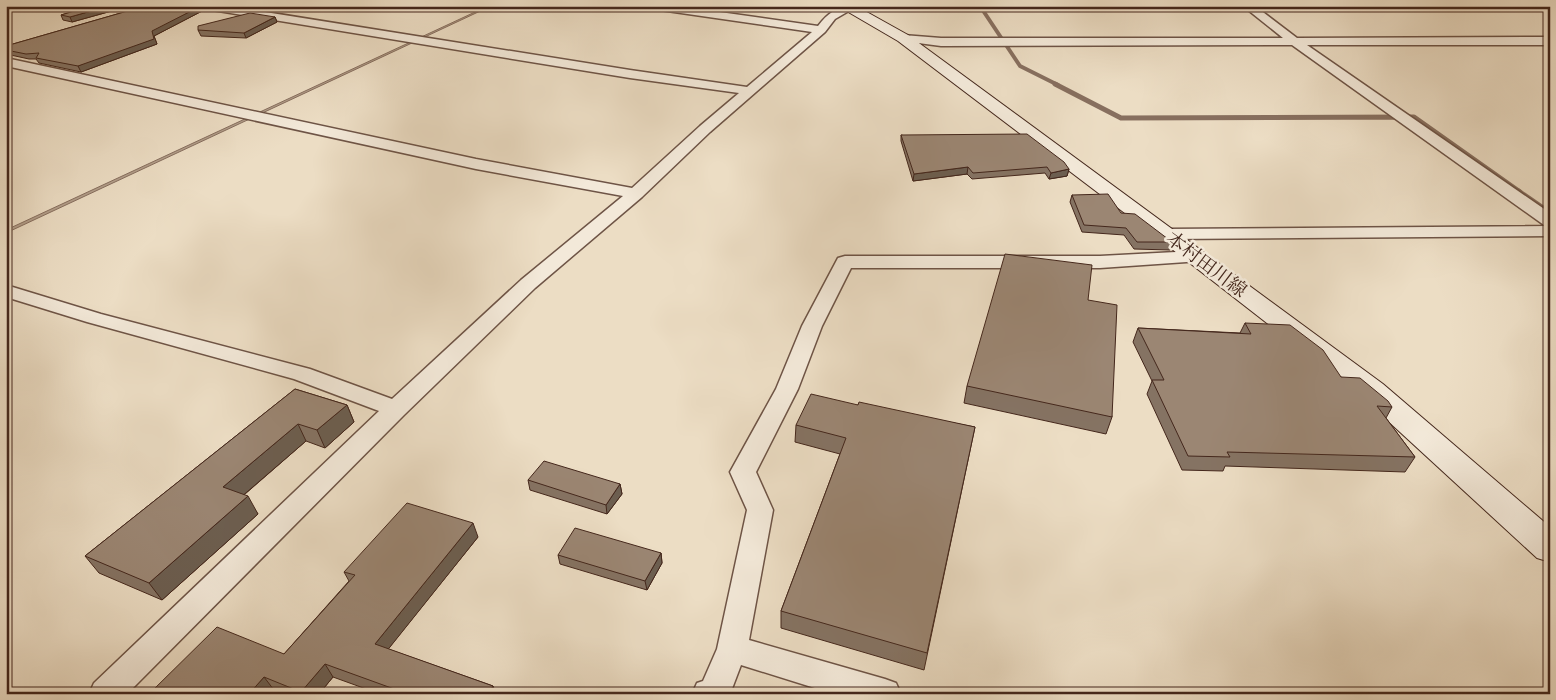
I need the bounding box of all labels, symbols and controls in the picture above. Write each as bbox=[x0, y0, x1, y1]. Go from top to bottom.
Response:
street label: 本村田川線 bbox=[1161, 227, 1251, 303]

